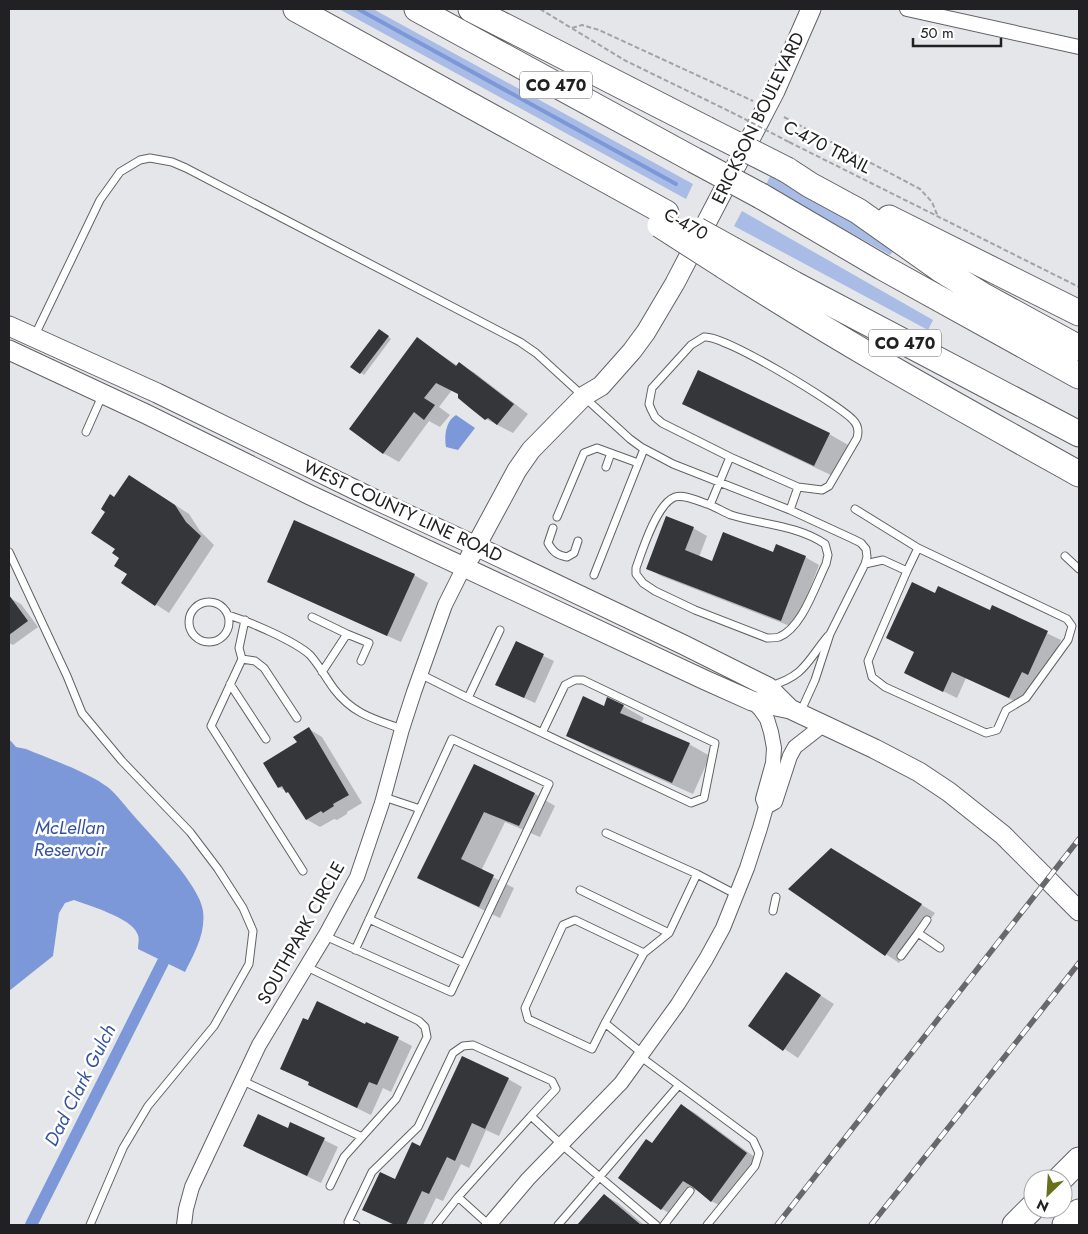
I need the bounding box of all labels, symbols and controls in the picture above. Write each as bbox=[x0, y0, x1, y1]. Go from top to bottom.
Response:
scale bar bbox=[913, 15, 1000, 47]
text: 50 m bbox=[920, 22, 954, 44]
street label: ERICKSON BOULEVARD bbox=[705, 28, 811, 208]
road number: CO 470 bbox=[520, 72, 592, 98]
street label: C-470 TRAIL bbox=[779, 114, 875, 180]
street label: C-470 bbox=[659, 201, 713, 247]
road number: CO 470 bbox=[869, 329, 941, 356]
street label: WEST COUNTY LINE ROAD bbox=[299, 453, 507, 569]
water label: McLellan Reservoir bbox=[34, 814, 108, 863]
street label: SOUTHPARK CIRCLE bbox=[251, 857, 351, 1009]
water label: Dad Clark Gulch bbox=[38, 1019, 122, 1151]
north arrow bbox=[1023, 1169, 1073, 1219]
text: N bbox=[1033, 1194, 1052, 1217]

